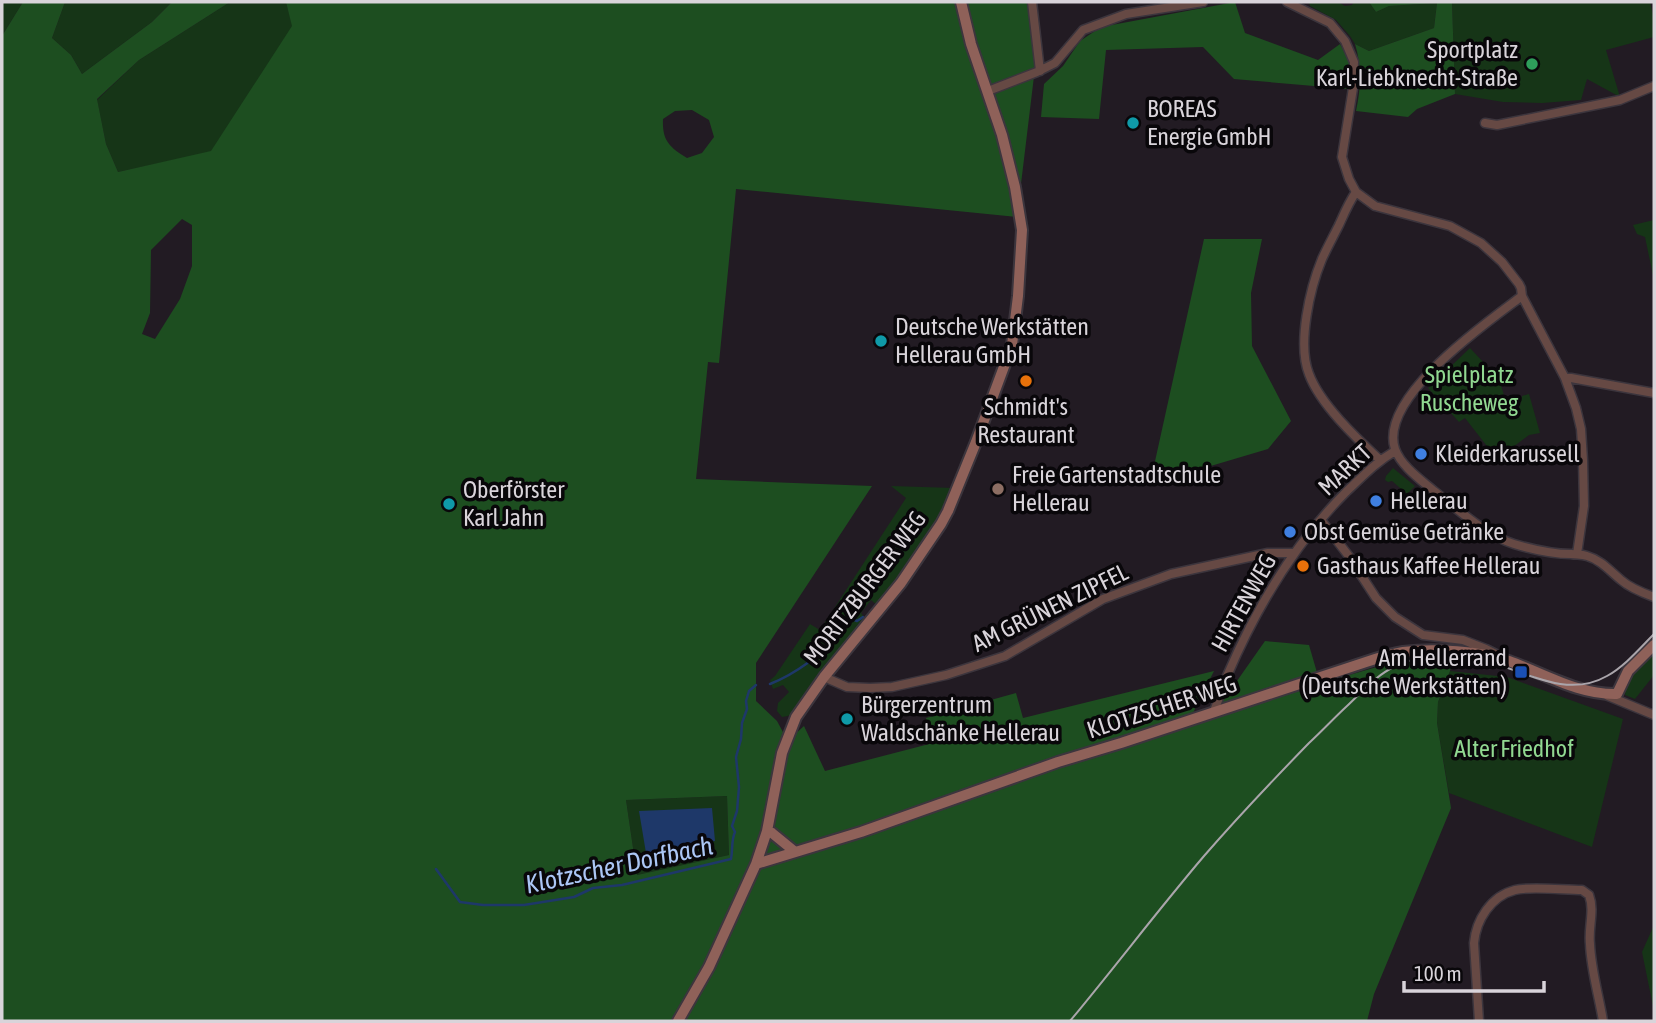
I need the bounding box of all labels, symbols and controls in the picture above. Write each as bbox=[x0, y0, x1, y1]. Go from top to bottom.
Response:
place label: Sportplatz Karl-Liebknecht-Straße bbox=[1316, 36, 1518, 91]
marker: Sportplatz Karl-Liebknecht-Straße bbox=[1524, 56, 1540, 72]
place label: BOREAS Energie GmbH bbox=[1147, 95, 1271, 150]
marker: BOREAS Energie GmbH bbox=[1125, 115, 1141, 131]
place label: Deutsche Werkstätten Hellerau GmbH bbox=[895, 313, 1089, 368]
marker: Deutsche Werkstätten Hellerau GmbH bbox=[873, 333, 889, 349]
park label: Spielplatz Ruscheweg bbox=[1420, 361, 1519, 416]
marker: Schmidt's Restaurant bbox=[1018, 373, 1034, 389]
place label: Schmidt's Restaurant bbox=[977, 393, 1075, 448]
street label: MARKT bbox=[1313, 438, 1377, 501]
place label: Kleiderkarussell bbox=[1435, 440, 1580, 467]
marker: Kleiderkarussell bbox=[1413, 446, 1429, 462]
place label: Freie Gartenstadtschule Hellerau bbox=[1012, 461, 1221, 516]
place label: Oberförster Karl Jahn bbox=[463, 476, 565, 531]
marker: Freie Gartenstadtschule Hellerau bbox=[990, 481, 1006, 497]
place label: Hellerau bbox=[1390, 487, 1468, 514]
marker: Hellerau bbox=[1368, 493, 1384, 509]
marker: Oberförster Karl Jahn bbox=[441, 496, 457, 512]
street label: MORITZBURGER WEG bbox=[798, 506, 931, 670]
place label: Obst Gemüse Getränke bbox=[1304, 518, 1504, 545]
marker: Obst Gemüse Getränke bbox=[1282, 524, 1298, 540]
street label: HIRTENWEG bbox=[1206, 549, 1281, 656]
place label: Gasthaus Kaffee Hellerau bbox=[1317, 552, 1540, 579]
street label: AM GRÜNEN ZIPFEL bbox=[968, 558, 1133, 657]
marker: Gasthaus Kaffee Hellerau bbox=[1295, 558, 1311, 574]
place label: Am Hellerrand (Deutsche Werkstätten) bbox=[1302, 644, 1507, 699]
marker: Am Hellerrand (Deutsche Werkstätten) bbox=[1513, 664, 1529, 680]
street label: KLOTZSCHER WEG bbox=[1083, 670, 1240, 743]
place label: Bürgerzentrum Waldschänke Hellerau bbox=[861, 691, 1060, 746]
marker: Bürgerzentrum Waldschänke Hellerau bbox=[839, 711, 855, 727]
park label: Alter Friedhof bbox=[1454, 735, 1574, 762]
water label: Klotzscher Dorfbach bbox=[523, 830, 716, 900]
scale bar bbox=[1404, 950, 1544, 994]
text: 100 m bbox=[1414, 961, 1462, 985]

